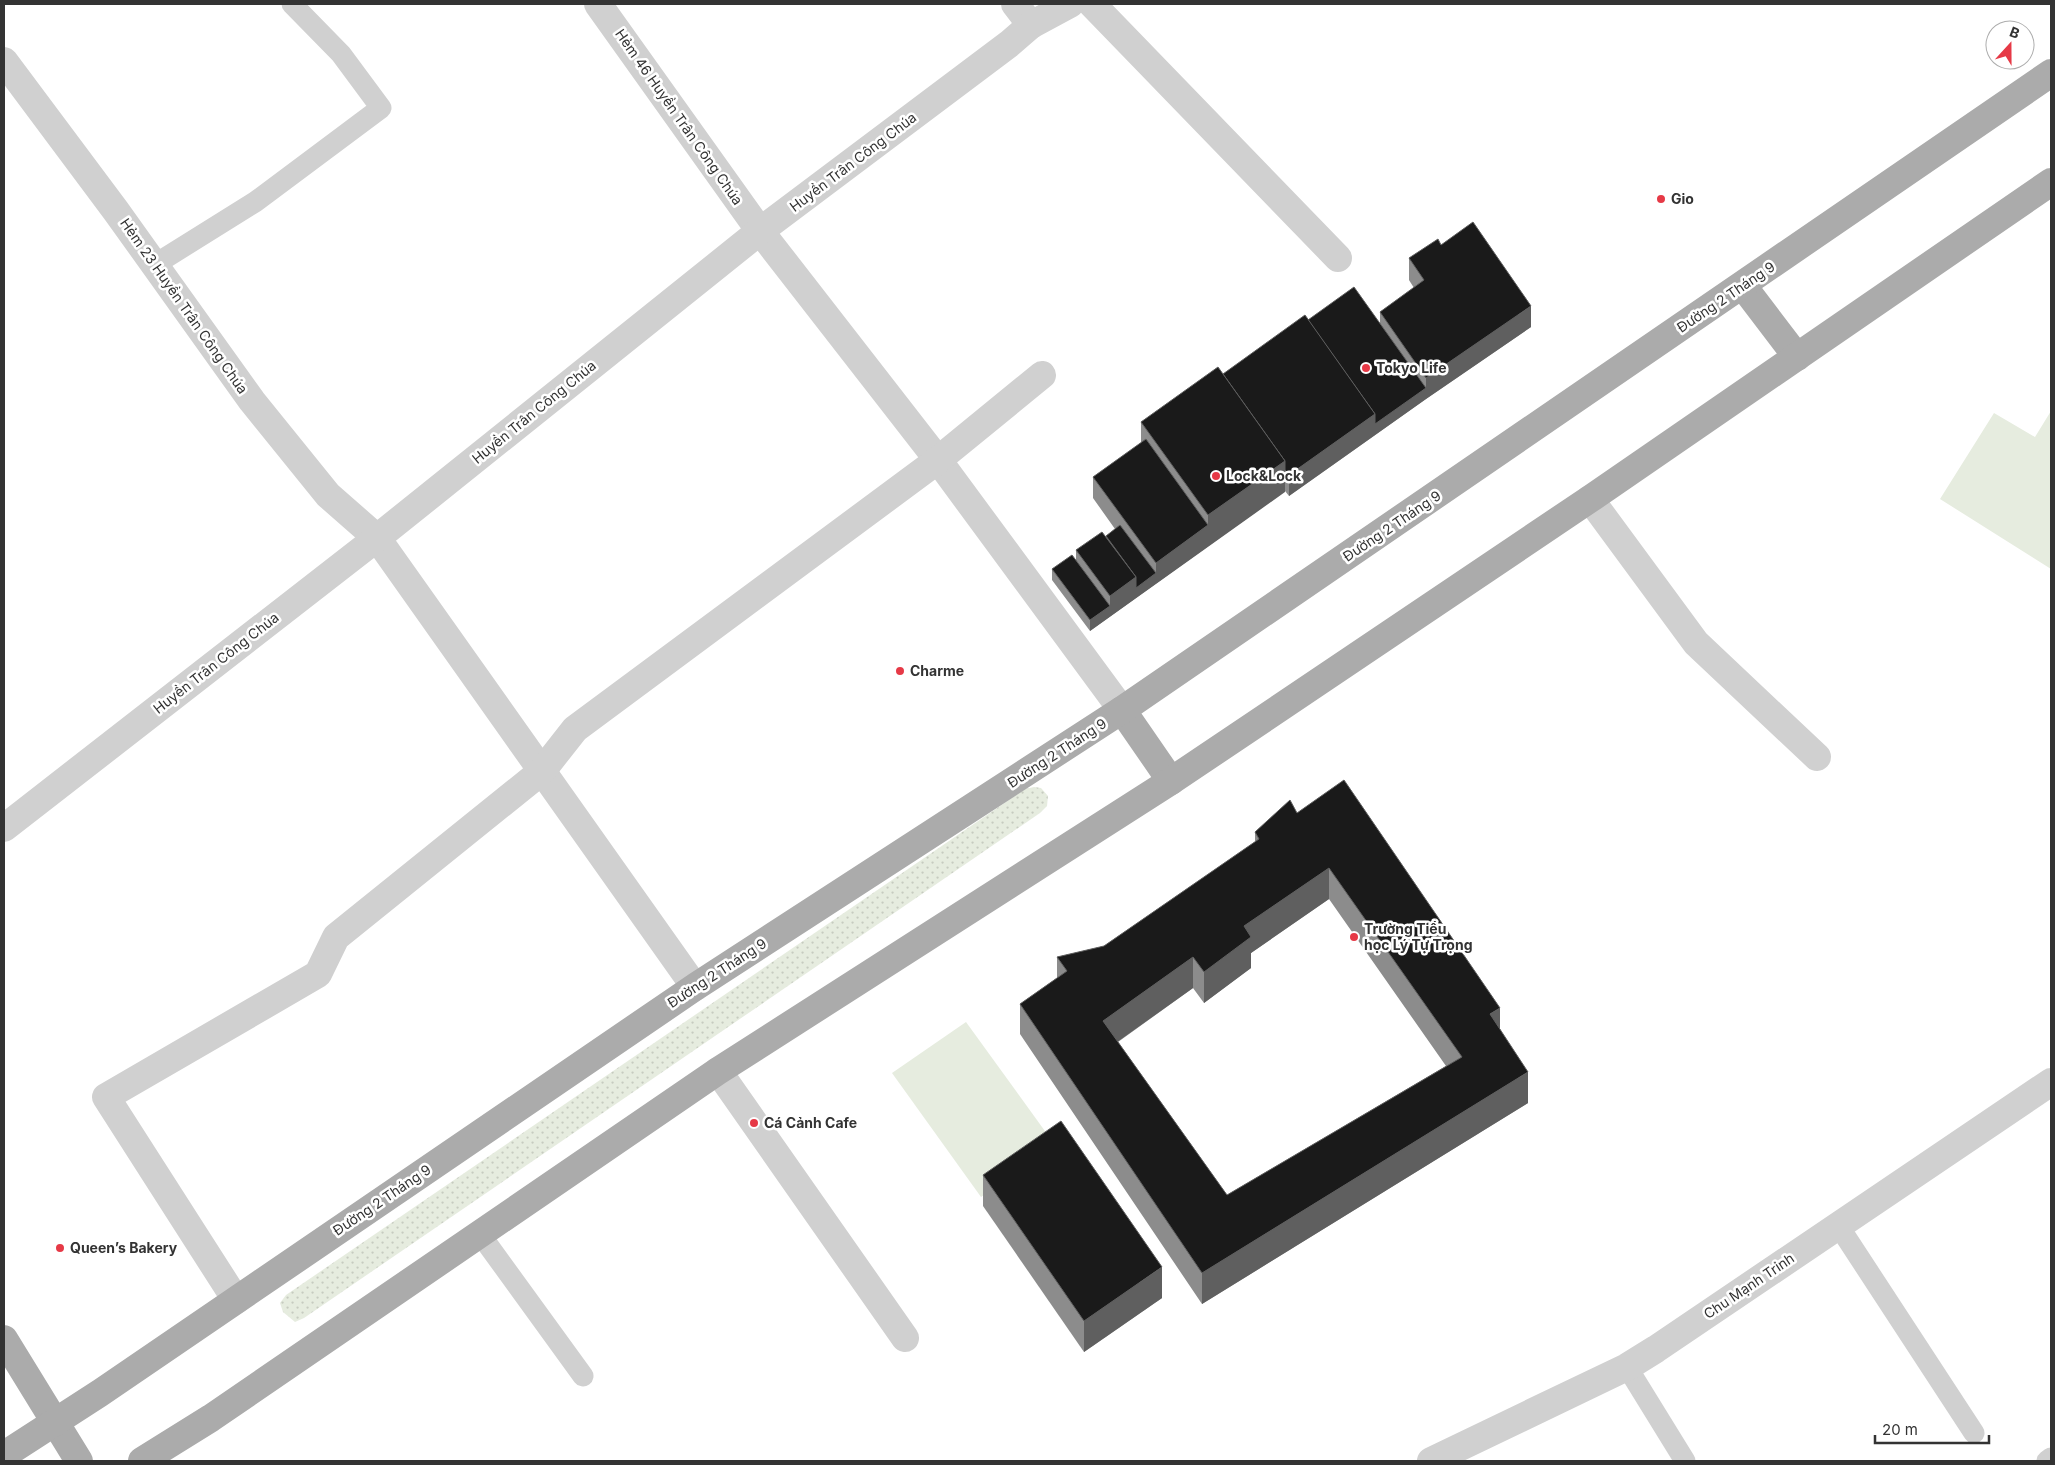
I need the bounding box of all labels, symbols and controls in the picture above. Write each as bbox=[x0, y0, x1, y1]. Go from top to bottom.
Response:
north arrow bbox=[1985, 20, 2035, 70]
text: B bbox=[2007, 23, 2022, 42]
street label: Hẻm 46 Huyền Trân Công Chúa bbox=[612, 26, 747, 208]
street label: Huyền Trân Công Chúa bbox=[786, 108, 919, 215]
place label: Gio bbox=[1671, 190, 1694, 207]
marker: Gio bbox=[1655, 193, 1667, 205]
street label: Hẻm 23 Huyền Trân Công Chúa bbox=[117, 215, 252, 397]
street label: Đường 2 Tháng 9 bbox=[1673, 258, 1778, 336]
street label: Huyền Trân Công Chúa bbox=[468, 356, 599, 467]
place label: Tokyo Life bbox=[1376, 359, 1446, 376]
marker: Tokyo Life bbox=[1360, 362, 1372, 374]
place label: Lock&Lock bbox=[1226, 467, 1302, 484]
marker: Lock&Lock bbox=[1210, 470, 1222, 482]
street label: Đường 2 Tháng 9 bbox=[1339, 487, 1444, 565]
street label: Huyền Trân Công Chúa bbox=[150, 608, 282, 717]
place label: Charme bbox=[910, 662, 964, 679]
marker: Charme bbox=[894, 665, 906, 677]
street label: Đường 2 Tháng 9 bbox=[1004, 714, 1109, 791]
place label: Trường Tiểu học Lý Tự Trọng bbox=[1364, 920, 1473, 953]
marker: Trường Tiểu học Lý Tự Trọng bbox=[1348, 931, 1360, 943]
street label: Đường 2 Tháng 9 bbox=[664, 934, 769, 1011]
place label: Cá Cảnh Cafe bbox=[764, 1114, 857, 1131]
marker: Cá Cảnh Cafe bbox=[748, 1117, 760, 1129]
street label: Đường 2 Tháng 9 bbox=[329, 1161, 434, 1239]
place label: Queen’s Bakery bbox=[70, 1239, 178, 1256]
marker: Queen’s Bakery bbox=[54, 1242, 66, 1254]
street label: Chu Mạnh Trinh bbox=[1700, 1249, 1797, 1322]
scale bar bbox=[1875, 1412, 1989, 1444]
text: 20 m bbox=[1882, 1420, 1918, 1439]

